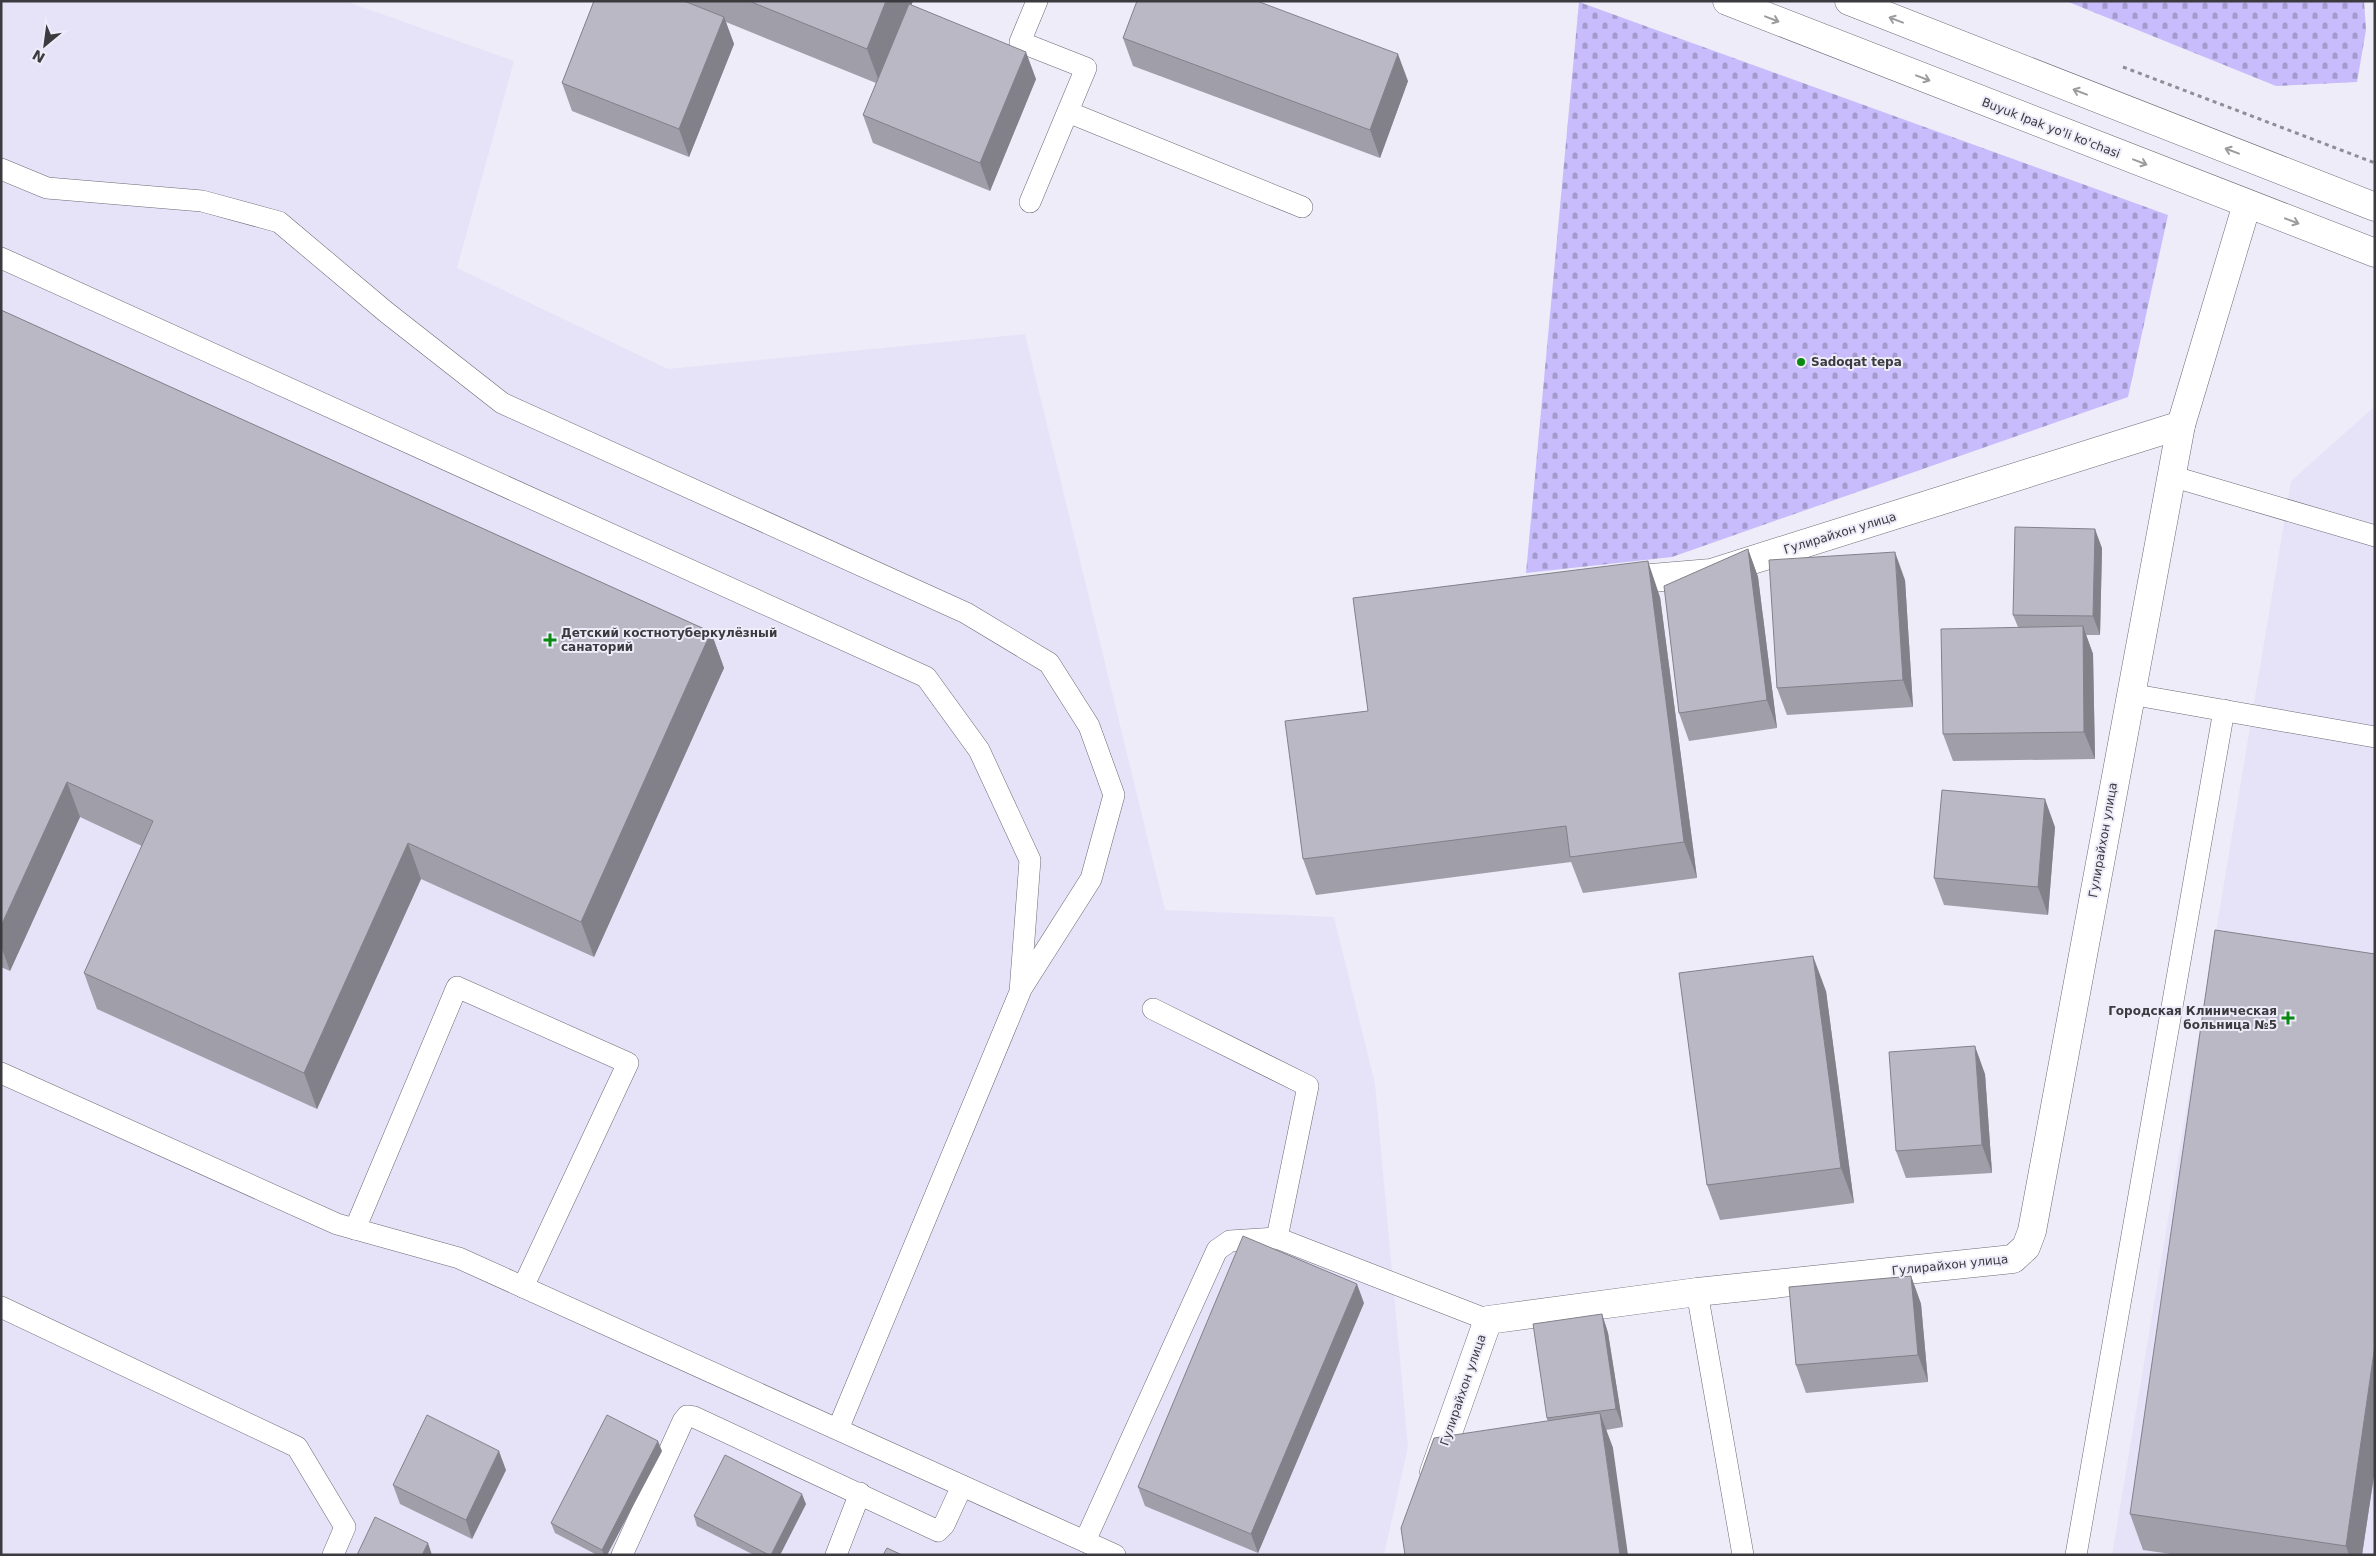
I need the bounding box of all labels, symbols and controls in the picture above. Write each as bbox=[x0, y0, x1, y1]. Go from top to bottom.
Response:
one-way arrow bbox=[1889, 14, 1904, 23]
one-way arrow bbox=[1764, 15, 1779, 24]
north arrow bbox=[20, 20, 70, 70]
text: N bbox=[30, 47, 48, 66]
one-way arrow bbox=[1915, 74, 1931, 83]
one-way arrow bbox=[2073, 86, 2088, 96]
street label: Buyuk Ipak yo'li ko'chasi bbox=[1980, 95, 2122, 161]
one-way arrow bbox=[2224, 146, 2240, 155]
one-way arrow bbox=[2132, 158, 2147, 168]
one-way arrow bbox=[2283, 217, 2299, 226]
place label: Sadoqat tepa bbox=[1811, 355, 1902, 369]
marker: Sadoqat tepa bbox=[1795, 356, 1807, 368]
street label: Гулирайхон улица bbox=[1782, 509, 1898, 557]
place label: Детский костнотуберкулёзный санаторий bbox=[561, 626, 777, 654]
marker: Детский костнотуберкулёзный санаторий bbox=[543, 633, 557, 647]
street label: Гулирайхон улица bbox=[2086, 781, 2120, 899]
place label: Городская Клиническая больница №5 bbox=[2108, 1004, 2277, 1032]
marker: Городская Клиническая больница №5 bbox=[2281, 1011, 2295, 1025]
street label: Гулирайхон улица bbox=[1891, 1252, 2009, 1278]
street label: Гулирайхон улица bbox=[1437, 1332, 1489, 1448]

